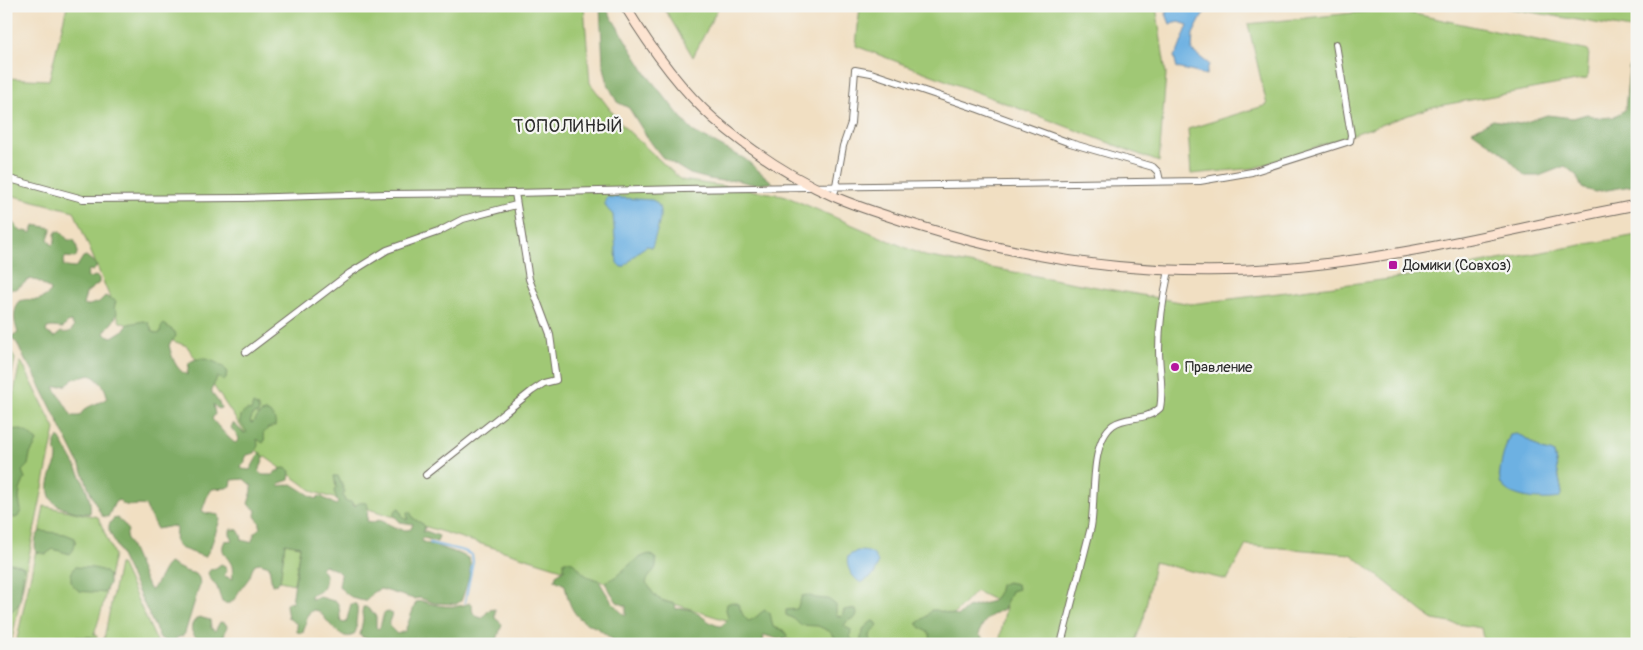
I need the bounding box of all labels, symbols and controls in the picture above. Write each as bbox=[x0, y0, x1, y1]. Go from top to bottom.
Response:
district label: ТОПОЛИНЫЙ bbox=[513, 115, 623, 138]
place label: Домики (Совхоз) bbox=[1402, 256, 1512, 275]
marker: Домики (Совхоз) bbox=[1387, 259, 1399, 271]
place label: Правление bbox=[1185, 358, 1253, 377]
marker: Правление bbox=[1169, 361, 1181, 373]

